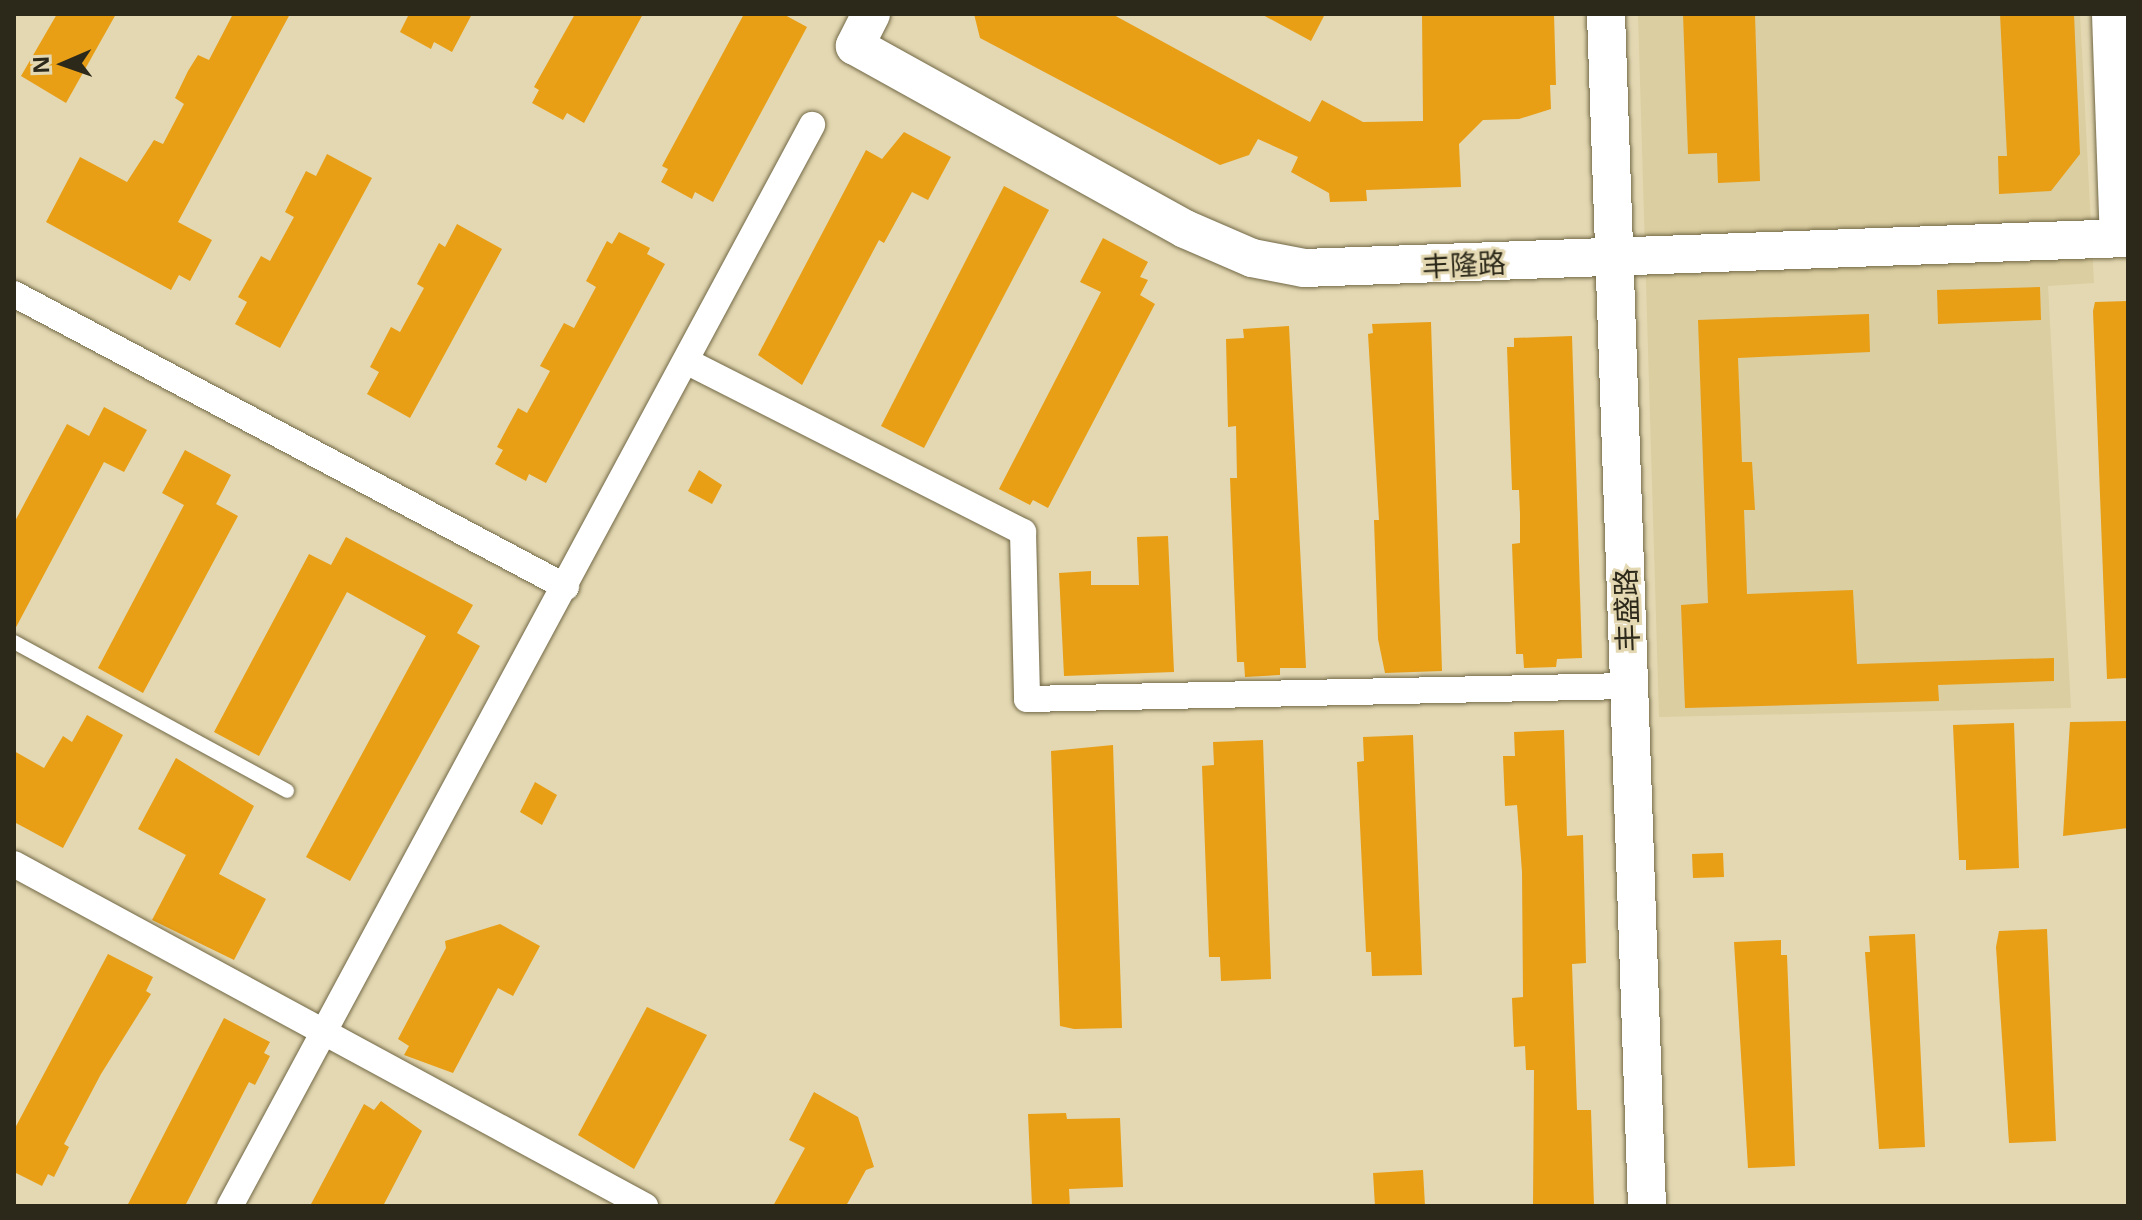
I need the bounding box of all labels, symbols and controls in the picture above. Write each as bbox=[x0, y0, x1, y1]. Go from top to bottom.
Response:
north arrow bbox=[24, 24, 104, 104]
text: N bbox=[25, 55, 55, 74]
street label: 丰隆路 bbox=[1421, 245, 1507, 283]
street label: 丰盛路 bbox=[1608, 567, 1644, 653]

